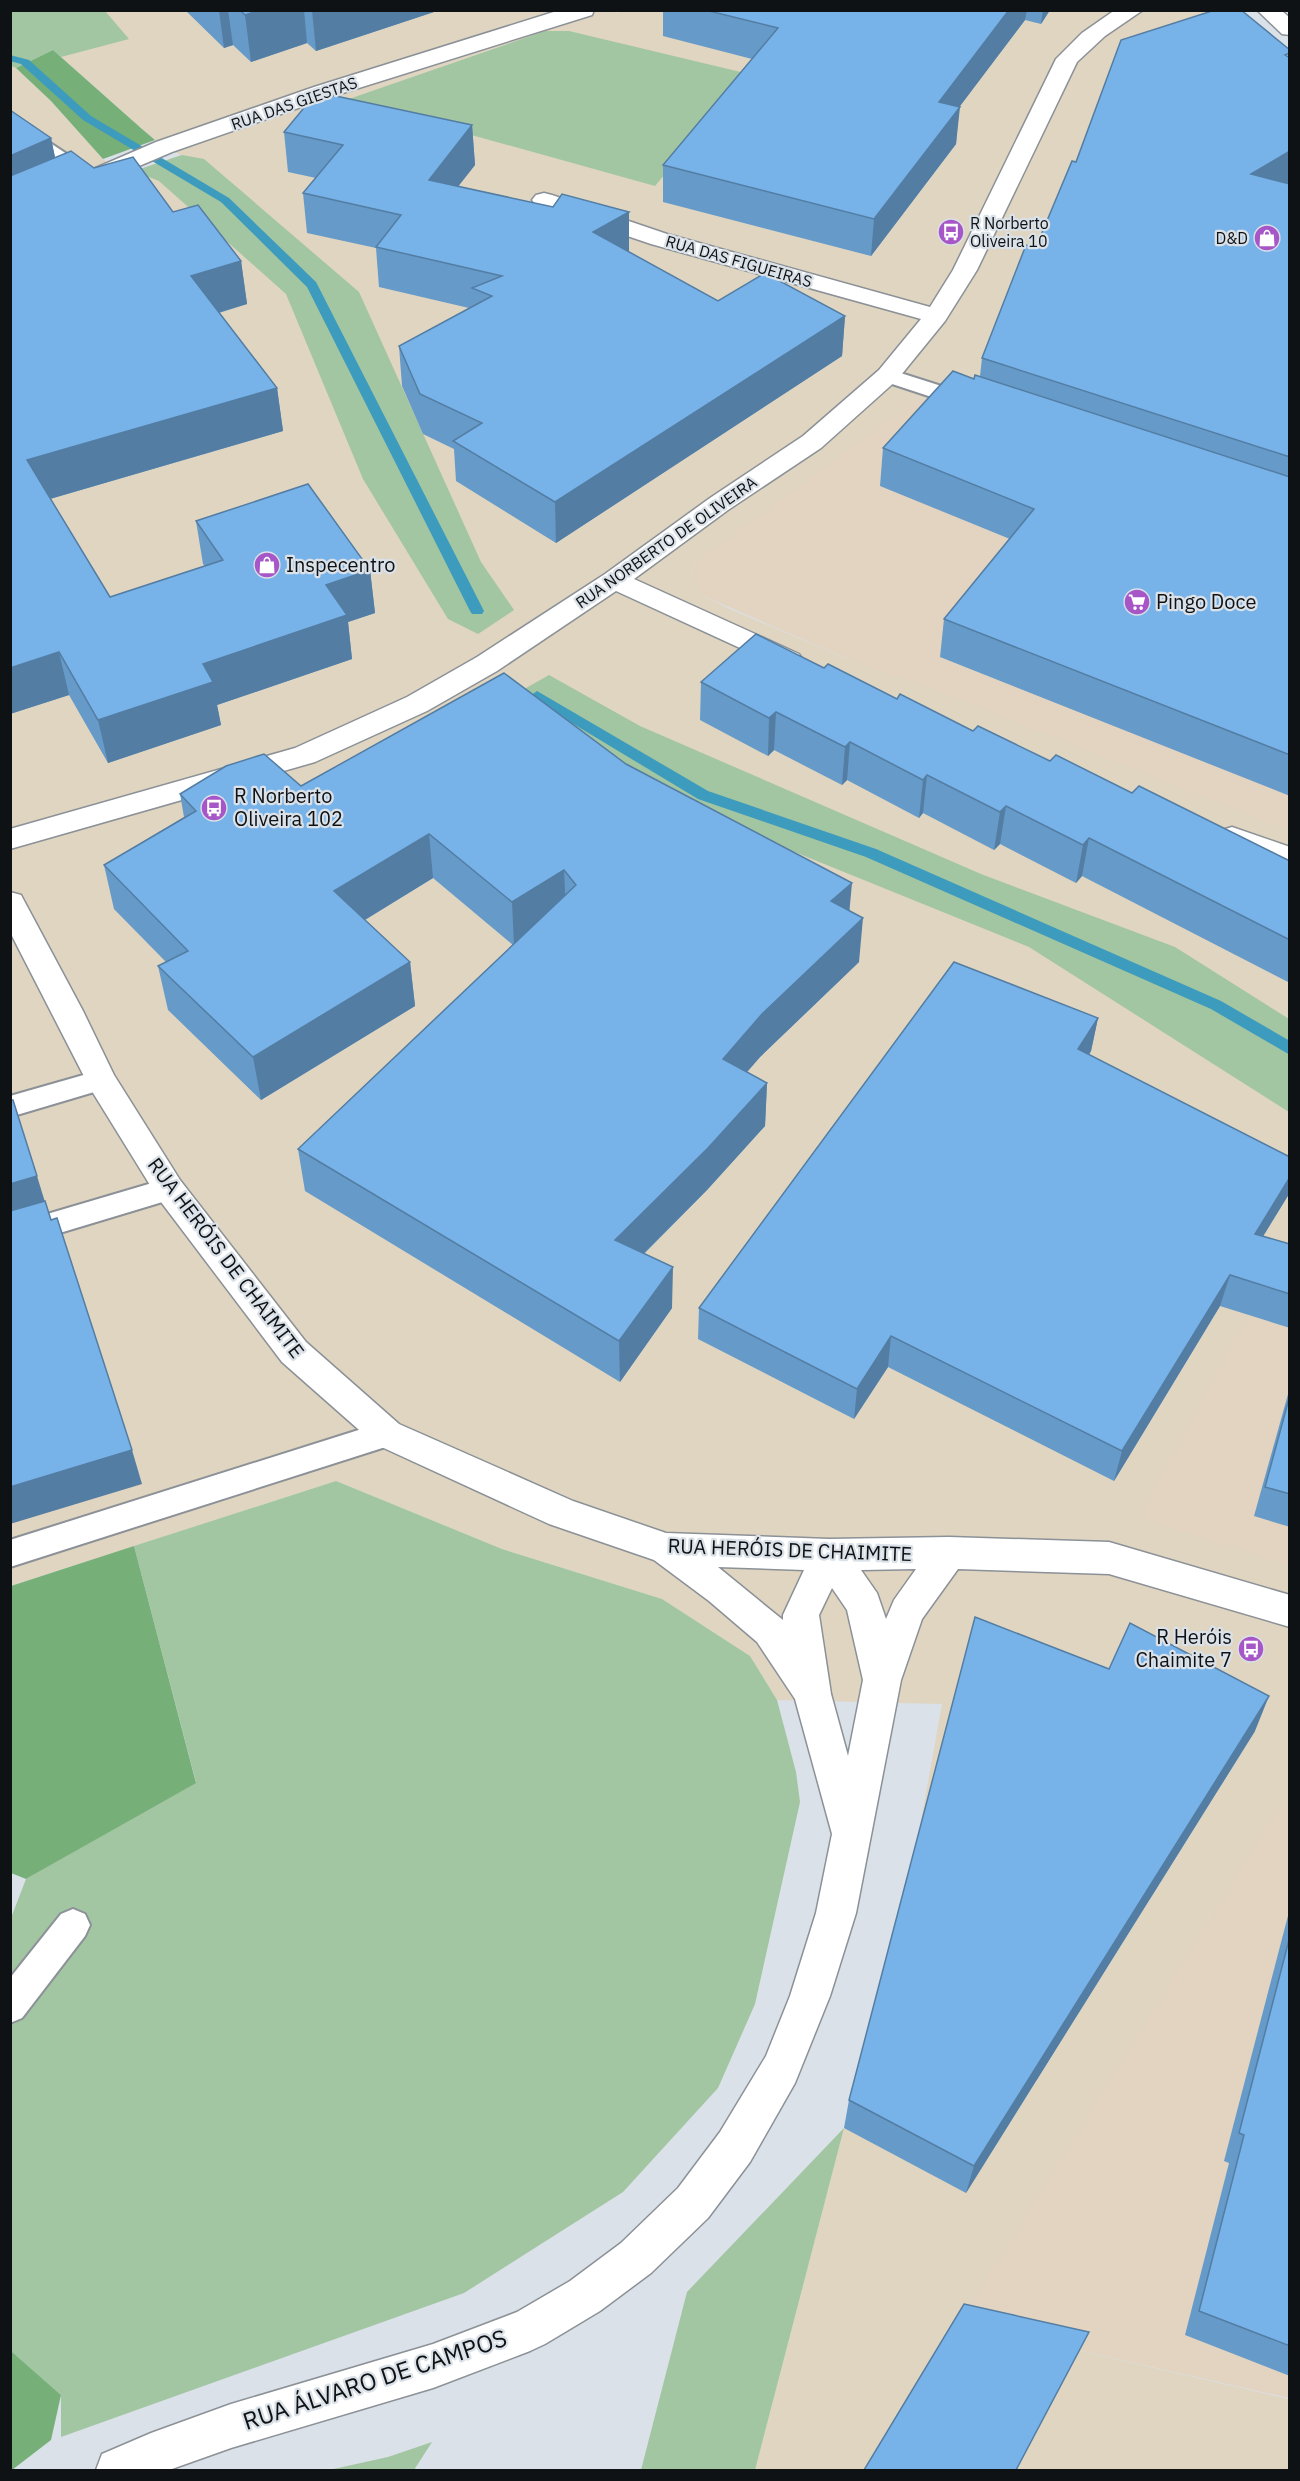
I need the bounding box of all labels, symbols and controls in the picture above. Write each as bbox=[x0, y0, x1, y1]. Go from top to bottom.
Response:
street label: RUA DAS GIESTAS bbox=[228, 72, 360, 134]
place label: R Norberto Oliveira 10 bbox=[970, 213, 1049, 251]
bus stop icon: R Norberto Oliveira 10 bbox=[936, 217, 966, 247]
shop icon: D&D bbox=[1252, 223, 1282, 253]
place label: D&D bbox=[1215, 228, 1248, 248]
street label: RUA DAS FIGUEIRAS bbox=[663, 231, 815, 291]
street label: RUA NORBERTO DE OLIVEIRA bbox=[571, 472, 761, 612]
shop icon: Inspecentro bbox=[252, 550, 282, 580]
place label: Inspecentro bbox=[286, 551, 395, 578]
supermarket icon: Pingo Doce bbox=[1122, 587, 1152, 617]
place label: Pingo Doce bbox=[1156, 588, 1256, 615]
place label: R Norberto Oliveira 102 bbox=[234, 782, 343, 832]
bus stop icon: R Norberto Oliveira 102 bbox=[199, 793, 229, 823]
street label: RUA HERÓIS DE CHAIMITE bbox=[142, 1152, 311, 1364]
street label: RUA HERÓIS DE CHAIMITE bbox=[667, 1532, 913, 1567]
place label: R Heróis Chaimite 7 bbox=[1135, 1623, 1232, 1673]
bus stop icon: R Heróis Chaimite 7 bbox=[1236, 1634, 1266, 1664]
street label: RUA ÁLVARO DE CAMPOS bbox=[239, 2321, 511, 2437]

